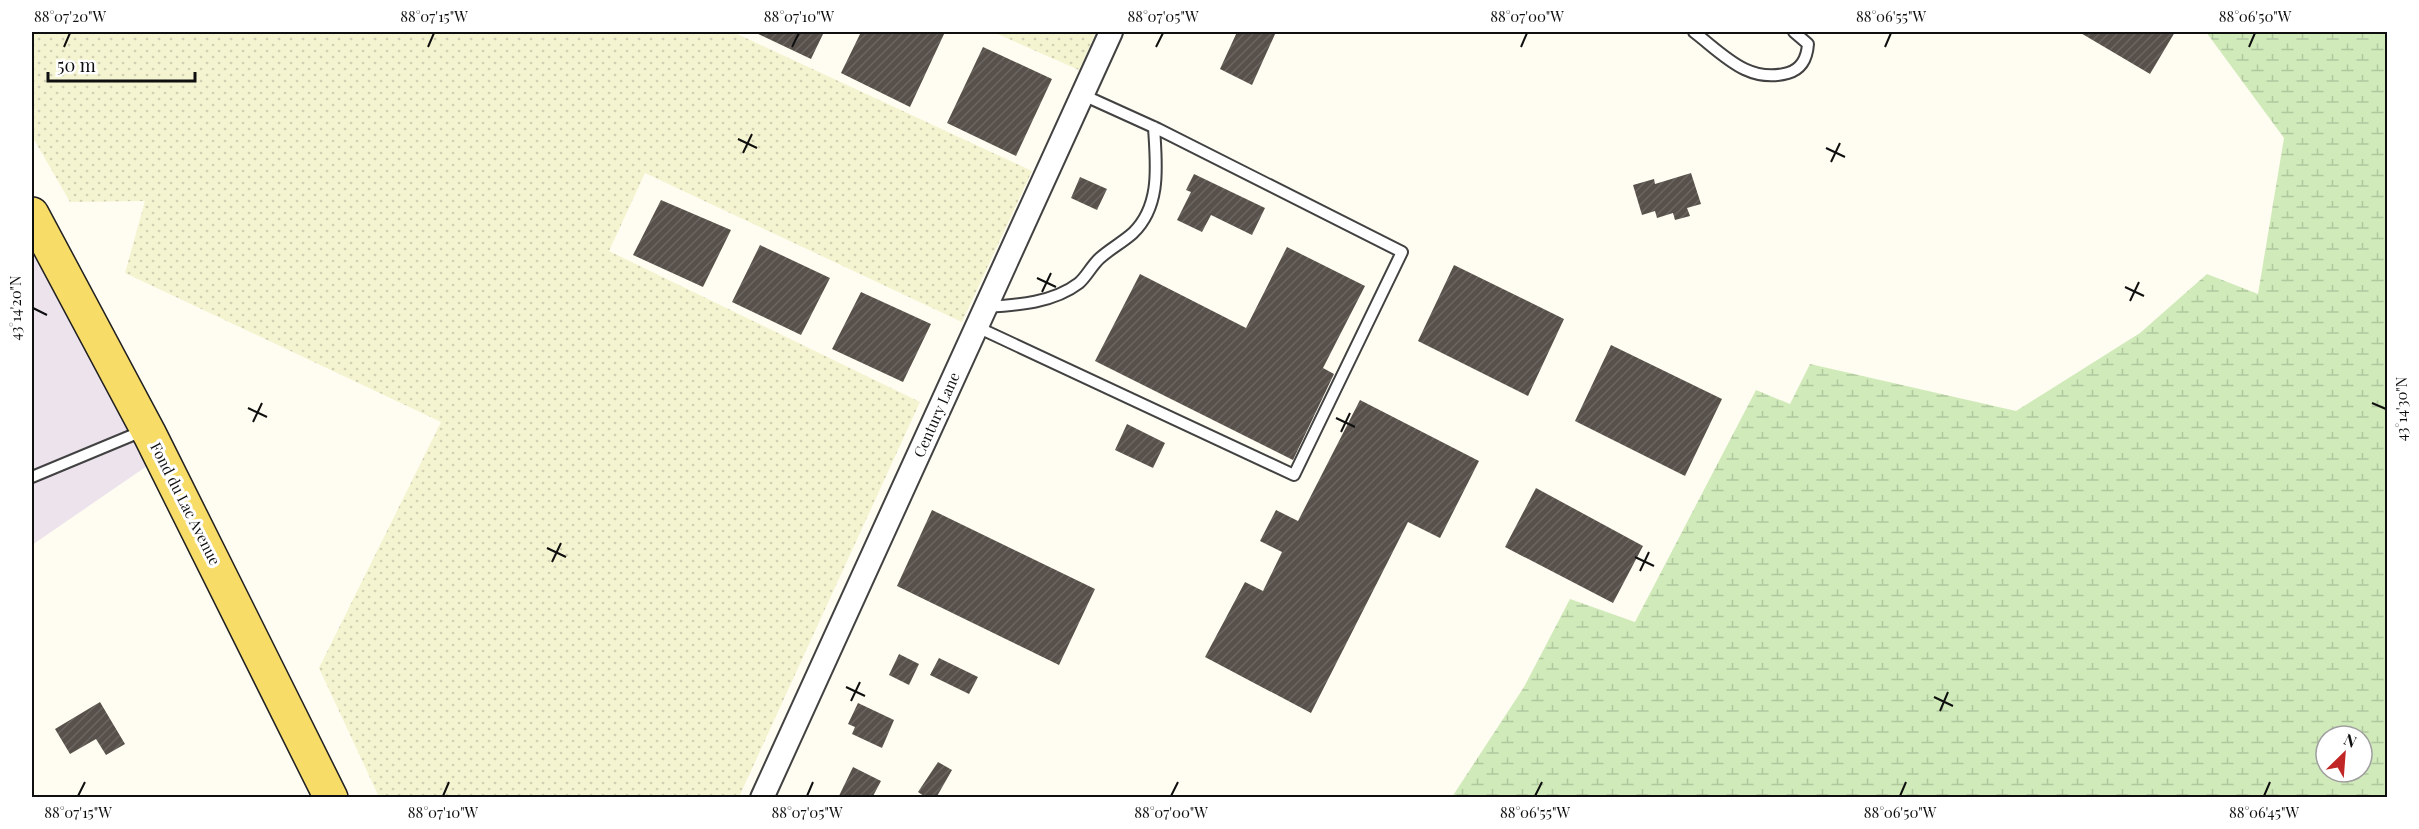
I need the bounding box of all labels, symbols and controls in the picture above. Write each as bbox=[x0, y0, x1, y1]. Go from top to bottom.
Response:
text: 88°07'20"W bbox=[34, 6, 106, 26]
text: 88°07'15"W bbox=[400, 6, 468, 26]
text: 88°07'10"W bbox=[764, 6, 835, 26]
text: 88°07'05"W bbox=[1127, 6, 1199, 26]
text: 88°07'00"W bbox=[1490, 6, 1564, 26]
text: 88°06'55"W bbox=[1856, 6, 1926, 26]
text: 88°06'50"W bbox=[2219, 6, 2292, 26]
scale bar bbox=[48, 45, 195, 83]
text: 50 m bbox=[57, 53, 96, 77]
text: 43°14'20"N bbox=[5, 275, 25, 340]
street label: Century Lane bbox=[908, 369, 964, 460]
text: 43°14'30"N bbox=[2391, 376, 2411, 441]
street label: Fond du Lac Avenue bbox=[146, 439, 226, 568]
north arrow bbox=[2314, 724, 2374, 784]
text: N bbox=[2341, 728, 2361, 752]
text: 88°07'15"W bbox=[44, 802, 112, 822]
text: 88°07'10"W bbox=[408, 802, 479, 822]
text: 88°07'05"W bbox=[771, 802, 843, 822]
text: 88°07'00"W bbox=[1134, 802, 1208, 822]
text: 88°06'55"W bbox=[1500, 802, 1570, 822]
text: 88°06'50"W bbox=[1864, 802, 1937, 822]
text: 88°06'45"W bbox=[2229, 802, 2299, 822]

